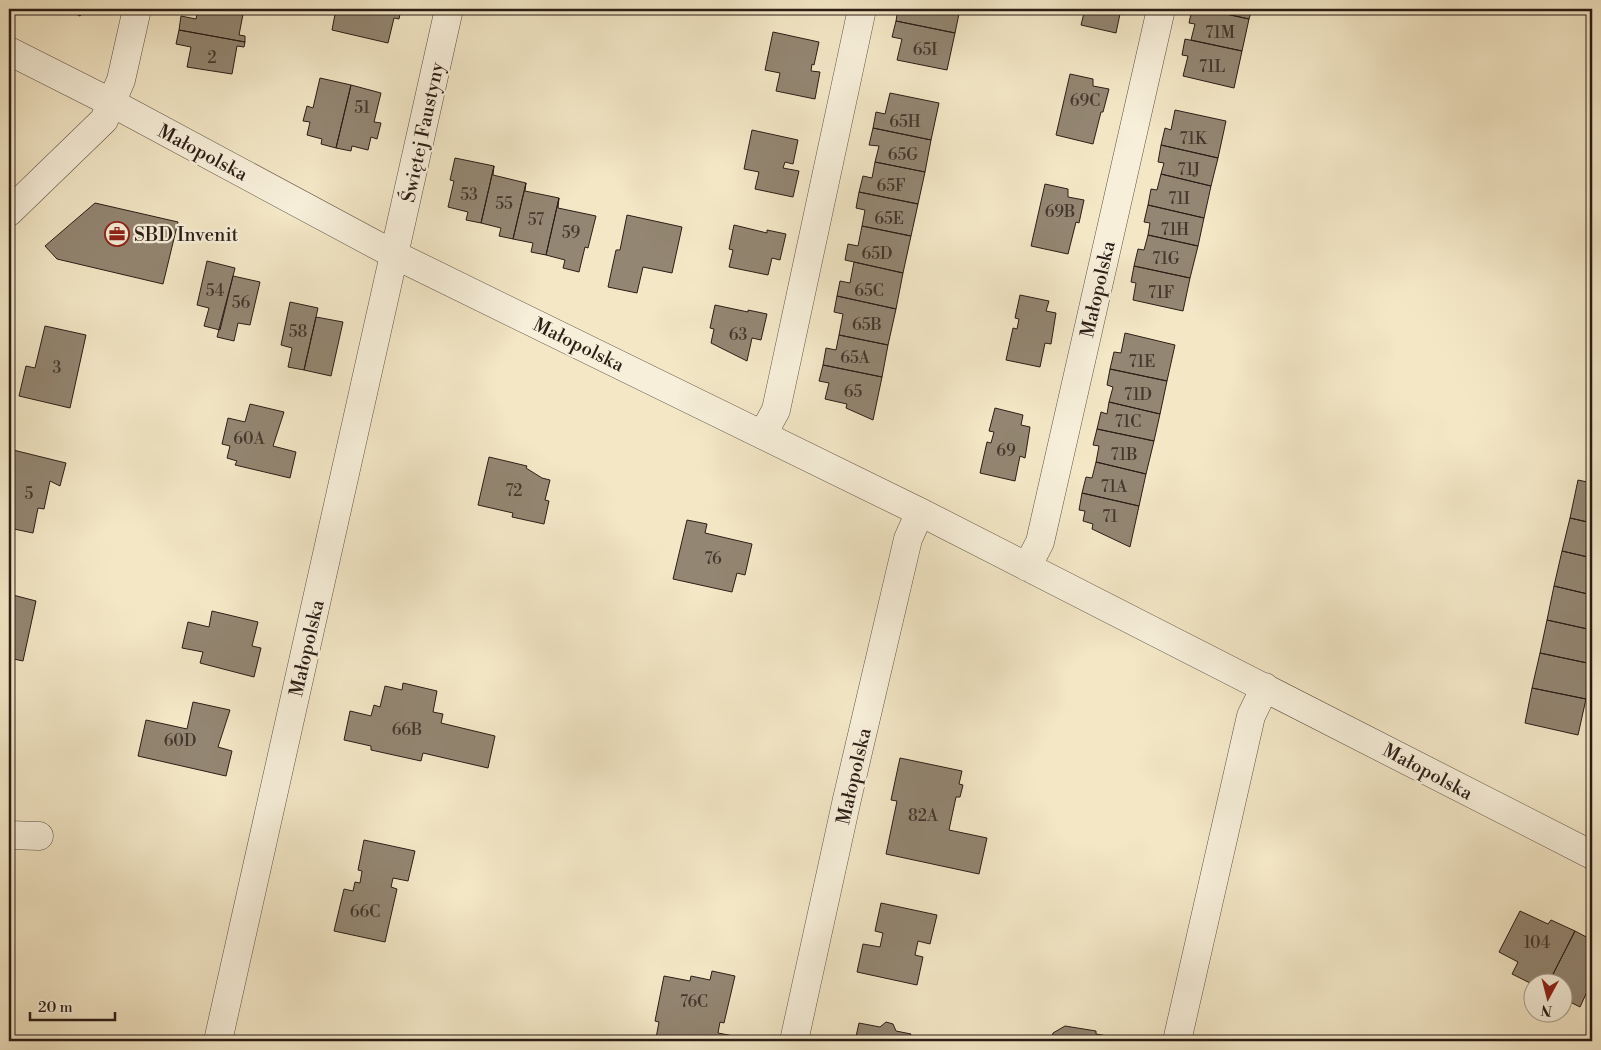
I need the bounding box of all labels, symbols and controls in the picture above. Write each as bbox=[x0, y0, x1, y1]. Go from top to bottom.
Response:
house number: 71M bbox=[1205, 23, 1235, 43]
house number: 65I bbox=[913, 40, 937, 60]
house number: 2 bbox=[207, 48, 217, 68]
house number: 71L bbox=[1199, 57, 1225, 77]
street label: Świętej Faustyny bbox=[395, 59, 450, 204]
house number: 69C bbox=[1070, 91, 1100, 111]
house number: 51 bbox=[354, 98, 370, 118]
house number: 65H bbox=[889, 112, 921, 132]
street label: Małopolska bbox=[153, 119, 252, 187]
house number: 71K bbox=[1179, 129, 1208, 149]
house number: 65G bbox=[888, 145, 918, 165]
house number: 71J bbox=[1178, 160, 1200, 180]
house number: 65F bbox=[876, 176, 906, 196]
house number: 53 bbox=[460, 185, 478, 205]
house number: 71I bbox=[1168, 189, 1190, 209]
house number: 55 bbox=[495, 194, 513, 214]
house number: 69B bbox=[1045, 202, 1075, 222]
house number: 65E bbox=[874, 209, 904, 229]
house number: 57 bbox=[528, 210, 544, 230]
house number: 71H bbox=[1161, 220, 1189, 240]
office icon: SBD Invenit bbox=[104, 221, 130, 247]
place label: SBD Invenit bbox=[134, 223, 238, 247]
house number: 59 bbox=[562, 223, 581, 243]
street label: Małopolska bbox=[1075, 238, 1121, 340]
house number: 65D bbox=[862, 244, 892, 264]
house number: 71G bbox=[1152, 249, 1180, 269]
house number: 54 bbox=[206, 281, 225, 301]
house number: 65C bbox=[854, 281, 884, 301]
house number: 71F bbox=[1148, 283, 1174, 303]
house number: 56 bbox=[232, 293, 251, 313]
street label: Małopolska bbox=[529, 313, 628, 377]
house number: 65B bbox=[852, 315, 882, 335]
house number: 58 bbox=[289, 322, 308, 342]
house number: 63 bbox=[729, 325, 747, 345]
house number: 65A bbox=[840, 348, 871, 368]
house number: 71E bbox=[1129, 352, 1155, 372]
house number: 3 bbox=[53, 358, 62, 378]
house number: 65 bbox=[844, 382, 862, 402]
house number: 71D bbox=[1124, 385, 1152, 405]
house number: 71C bbox=[1115, 412, 1141, 432]
house number: 60A bbox=[233, 429, 266, 449]
house number: 69 bbox=[996, 441, 1016, 461]
house number: 71B bbox=[1111, 445, 1137, 465]
house number: 71A bbox=[1101, 477, 1128, 497]
house number: 72 bbox=[506, 481, 523, 501]
house number: 5 bbox=[25, 484, 34, 504]
house number: 71 bbox=[1102, 507, 1118, 527]
house number: 76 bbox=[704, 549, 722, 569]
street label: Małopolska bbox=[284, 597, 330, 699]
house number: 66B bbox=[392, 720, 422, 740]
street label: Małopolska bbox=[831, 725, 877, 827]
house number: 60D bbox=[164, 731, 196, 751]
street label: Małopolska bbox=[1378, 738, 1477, 806]
house number: 82A bbox=[908, 806, 939, 826]
house number: 66C bbox=[350, 902, 380, 922]
house number: 104 bbox=[1524, 933, 1551, 953]
north arrow bbox=[1524, 972, 1574, 1022]
scale bar bbox=[30, 990, 115, 1022]
house number: 76C bbox=[680, 992, 708, 1012]
text: 20 m bbox=[38, 998, 73, 1017]
text: N bbox=[1540, 1000, 1553, 1020]

